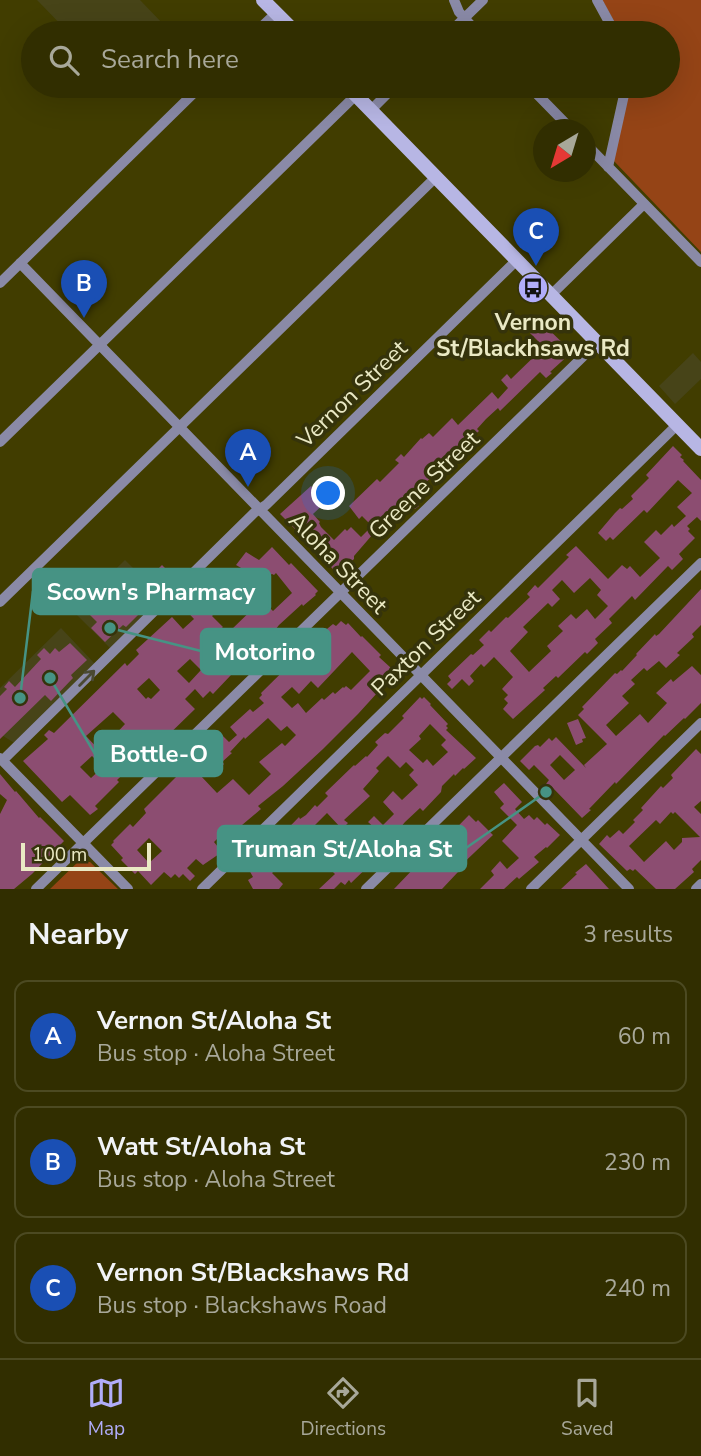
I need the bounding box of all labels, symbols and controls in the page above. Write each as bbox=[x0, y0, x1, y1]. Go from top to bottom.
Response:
search box bbox=[21, 21, 680, 98]
icon: search bbox=[45, 41, 83, 79]
text: Search here bbox=[101, 42, 239, 77]
north arrow bbox=[533, 119, 596, 182]
pin: C bbox=[513, 208, 559, 266]
pin: B bbox=[61, 260, 107, 318]
bus stop icon: Vernon St/Blackhsaws Rd bbox=[516, 271, 550, 305]
place label: Vernon St/Blackhsaws Rd bbox=[436, 307, 630, 364]
street label: Vernon Street bbox=[289, 333, 415, 455]
street label: Greene Street bbox=[362, 423, 487, 546]
pin: A bbox=[225, 429, 271, 487]
your location bbox=[311, 476, 345, 510]
street label: Aloha Street bbox=[282, 505, 395, 621]
callout: Scown's Pharmacy bbox=[33, 569, 270, 614]
text: Scown's Pharmacy bbox=[47, 576, 256, 608]
street label: Paxton Street bbox=[365, 582, 488, 703]
callout: Motorino bbox=[201, 629, 330, 674]
text: Motorino bbox=[215, 636, 315, 668]
one-way arrow bbox=[78, 670, 95, 687]
callout: Bottle-O bbox=[95, 731, 222, 776]
text: Bottle-O bbox=[110, 738, 208, 770]
callout: Truman St/Aloha St bbox=[218, 826, 466, 871]
text: Truman St/Aloha St bbox=[232, 833, 453, 865]
scale bar bbox=[21, 840, 150, 872]
text: 100 m bbox=[32, 842, 87, 868]
text: Nearby bbox=[28, 914, 128, 955]
text: 3 results bbox=[583, 919, 673, 950]
text: Vernon St/Aloha St bbox=[97, 1003, 331, 1038]
text: A bbox=[44, 1021, 62, 1052]
text: 60 m bbox=[618, 1021, 671, 1052]
text: Bus stop · Aloha Street bbox=[97, 1038, 335, 1069]
text: Watt St/Aloha St bbox=[97, 1129, 305, 1164]
text: B bbox=[45, 1147, 61, 1178]
text: 230 m bbox=[604, 1147, 671, 1178]
text: Bus stop · Aloha Street bbox=[97, 1164, 335, 1195]
text: Vernon St/Blackshaws Rd bbox=[97, 1255, 409, 1290]
text: C bbox=[45, 1273, 61, 1304]
text: 240 m bbox=[604, 1273, 671, 1304]
text: Bus stop · Blackshaws Road bbox=[97, 1290, 387, 1321]
tab: Map bbox=[87, 1374, 125, 1442]
tab: Directions bbox=[300, 1374, 386, 1442]
tab: Saved bbox=[561, 1374, 614, 1442]

